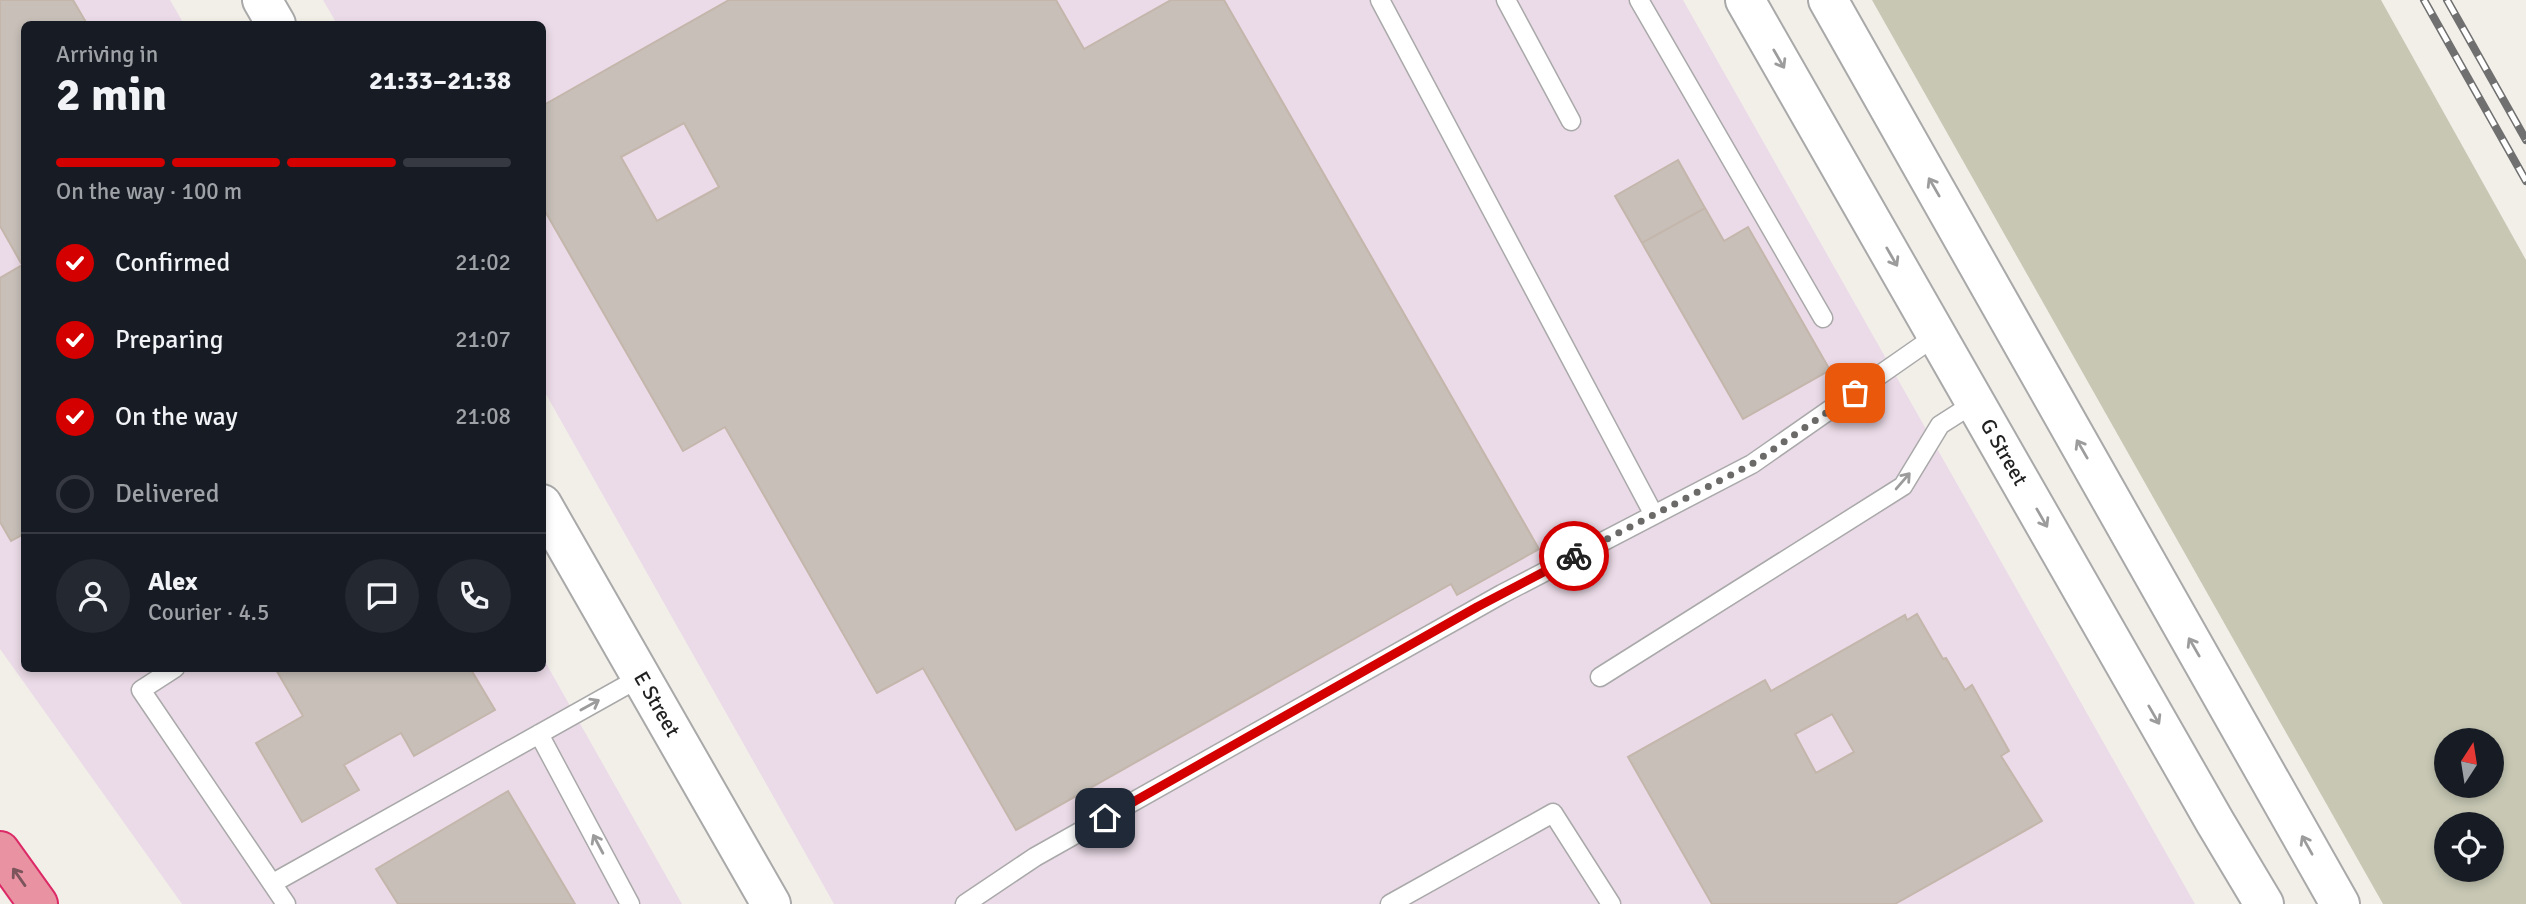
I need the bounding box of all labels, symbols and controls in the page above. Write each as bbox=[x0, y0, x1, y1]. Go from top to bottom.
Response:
text: Arriving in bbox=[56, 40, 158, 69]
one-way arrow bbox=[1772, 49, 1786, 69]
text: 21:33–21:38 bbox=[369, 65, 511, 97]
text: 2 min bbox=[56, 67, 167, 123]
text: On the way · 100 m bbox=[56, 177, 242, 206]
one-way arrow bbox=[1927, 177, 1941, 197]
icon: check bbox=[56, 244, 94, 282]
one-way arrow bbox=[1885, 246, 1899, 266]
text: Confirmed bbox=[115, 247, 230, 279]
text: 21:02 bbox=[455, 248, 511, 277]
icon: check bbox=[56, 321, 94, 359]
text: Preparing bbox=[115, 324, 223, 356]
text: 21:07 bbox=[455, 325, 511, 354]
pin bbox=[1825, 363, 1885, 423]
icon: bag bbox=[1836, 374, 1874, 412]
icon: check bbox=[56, 398, 94, 436]
text: On the way bbox=[115, 401, 238, 433]
text: 21:08 bbox=[455, 402, 511, 431]
street label: G Street bbox=[1975, 414, 2033, 490]
one-way arrow bbox=[2075, 439, 2089, 459]
one-way arrow bbox=[1895, 472, 1911, 490]
text: Delivered bbox=[115, 478, 220, 510]
one-way arrow bbox=[2035, 507, 2049, 527]
courier bbox=[1539, 521, 1609, 591]
icon: bike bbox=[1555, 537, 1593, 575]
button: person bbox=[56, 559, 130, 633]
button: chat bbox=[345, 559, 419, 633]
button: phone bbox=[437, 559, 511, 633]
text: Alex bbox=[148, 566, 198, 598]
text: Courier · 4.5 bbox=[148, 598, 269, 627]
one-way arrow bbox=[2187, 637, 2201, 657]
street label: E Street bbox=[628, 667, 686, 741]
one-way arrow bbox=[579, 698, 600, 711]
one-way arrow bbox=[2147, 705, 2161, 725]
north arrow bbox=[2434, 728, 2504, 798]
map controls bbox=[2434, 728, 2504, 882]
pin bbox=[1075, 788, 1135, 848]
icon: home bbox=[1086, 799, 1124, 837]
button: locate bbox=[2434, 812, 2504, 882]
one-way arrow bbox=[591, 834, 604, 855]
one-way arrow bbox=[2299, 835, 2313, 855]
one-way arrow bbox=[12, 868, 26, 887]

